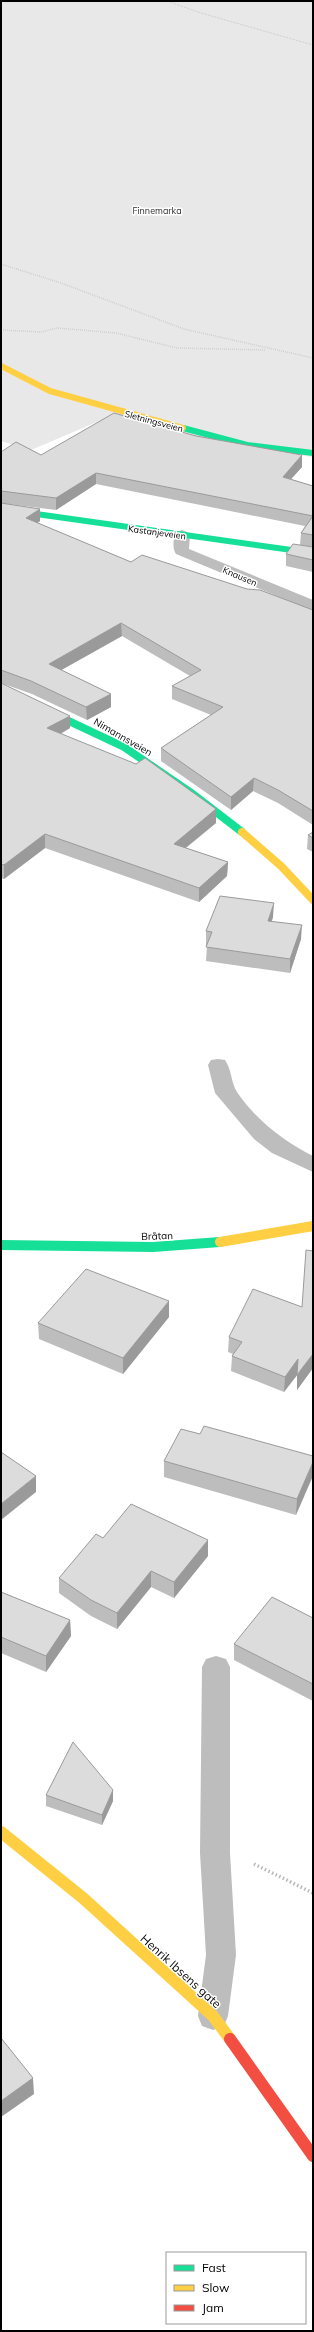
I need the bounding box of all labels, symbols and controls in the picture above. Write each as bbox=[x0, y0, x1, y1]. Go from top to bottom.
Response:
park label: Finnemarka bbox=[132, 205, 182, 216]
street label: Sletningsveien bbox=[123, 408, 185, 434]
street label: Kastanjeveien bbox=[127, 522, 187, 542]
street label: Knausen bbox=[221, 564, 259, 588]
street label: Nimannsveien bbox=[91, 715, 155, 759]
street label: Bråtan bbox=[141, 1229, 173, 1243]
street label: Henrik Ibsens gate bbox=[138, 1931, 224, 2011]
legend bbox=[166, 2252, 306, 2324]
text: Fast bbox=[202, 2260, 226, 2275]
text: Slow bbox=[202, 2280, 230, 2295]
text: Jam bbox=[202, 2300, 224, 2315]

